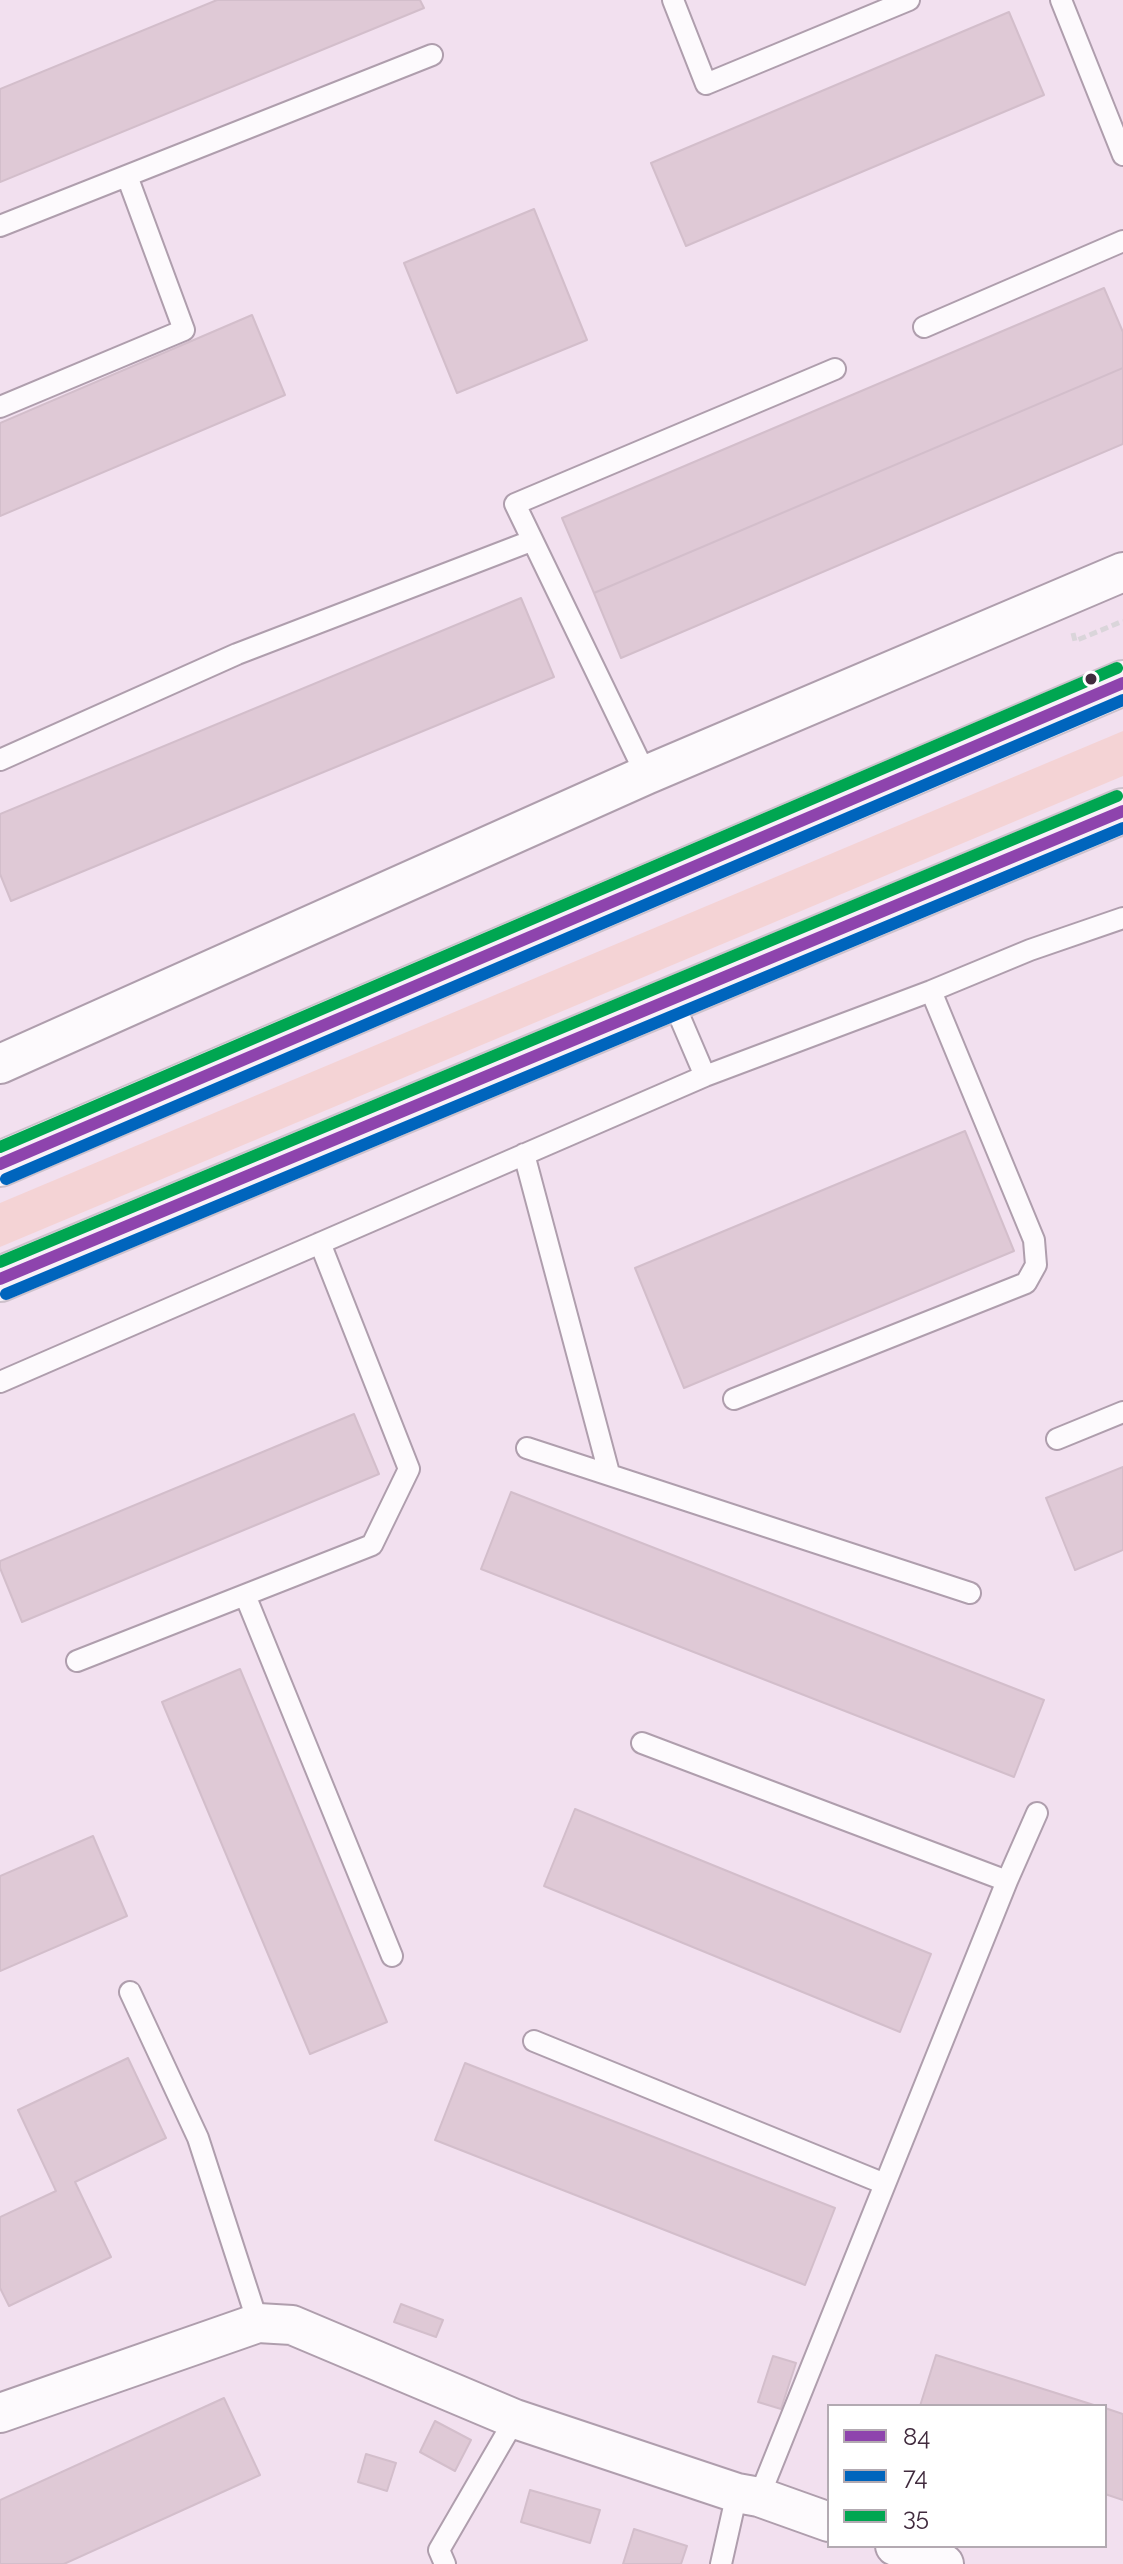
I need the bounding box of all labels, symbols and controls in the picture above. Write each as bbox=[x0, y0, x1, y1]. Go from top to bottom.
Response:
unlabelled marker bbox=[1083, 671, 1099, 687]
legend bbox=[827, 2404, 1107, 2548]
text: 84 bbox=[903, 2422, 930, 2451]
text: 74 bbox=[903, 2462, 928, 2491]
text: 35 bbox=[903, 2502, 929, 2531]

